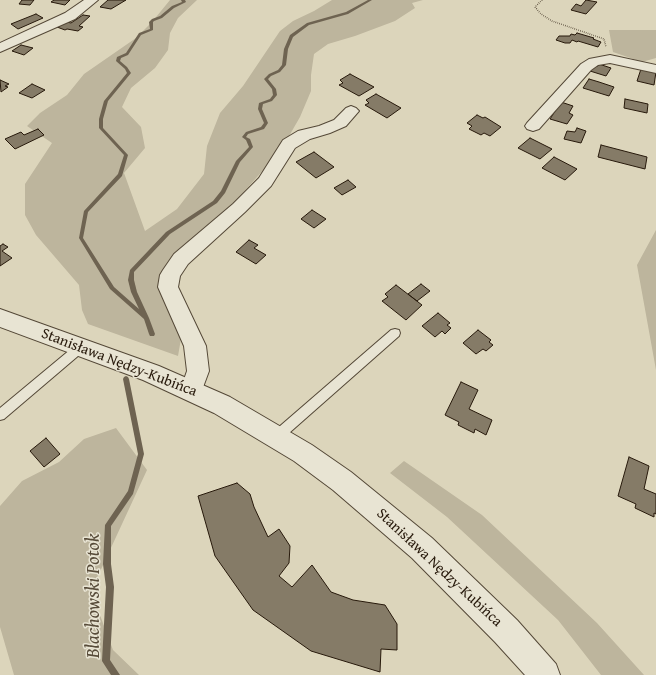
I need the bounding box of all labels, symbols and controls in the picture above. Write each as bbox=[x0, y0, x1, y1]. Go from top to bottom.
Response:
street label: Stanisława Nędzy-Kubińca bbox=[39, 325, 199, 401]
street label: Stanisława Nędzy-Kubińca bbox=[372, 505, 506, 631]
water label: Blachowski Potok bbox=[83, 534, 105, 658]

